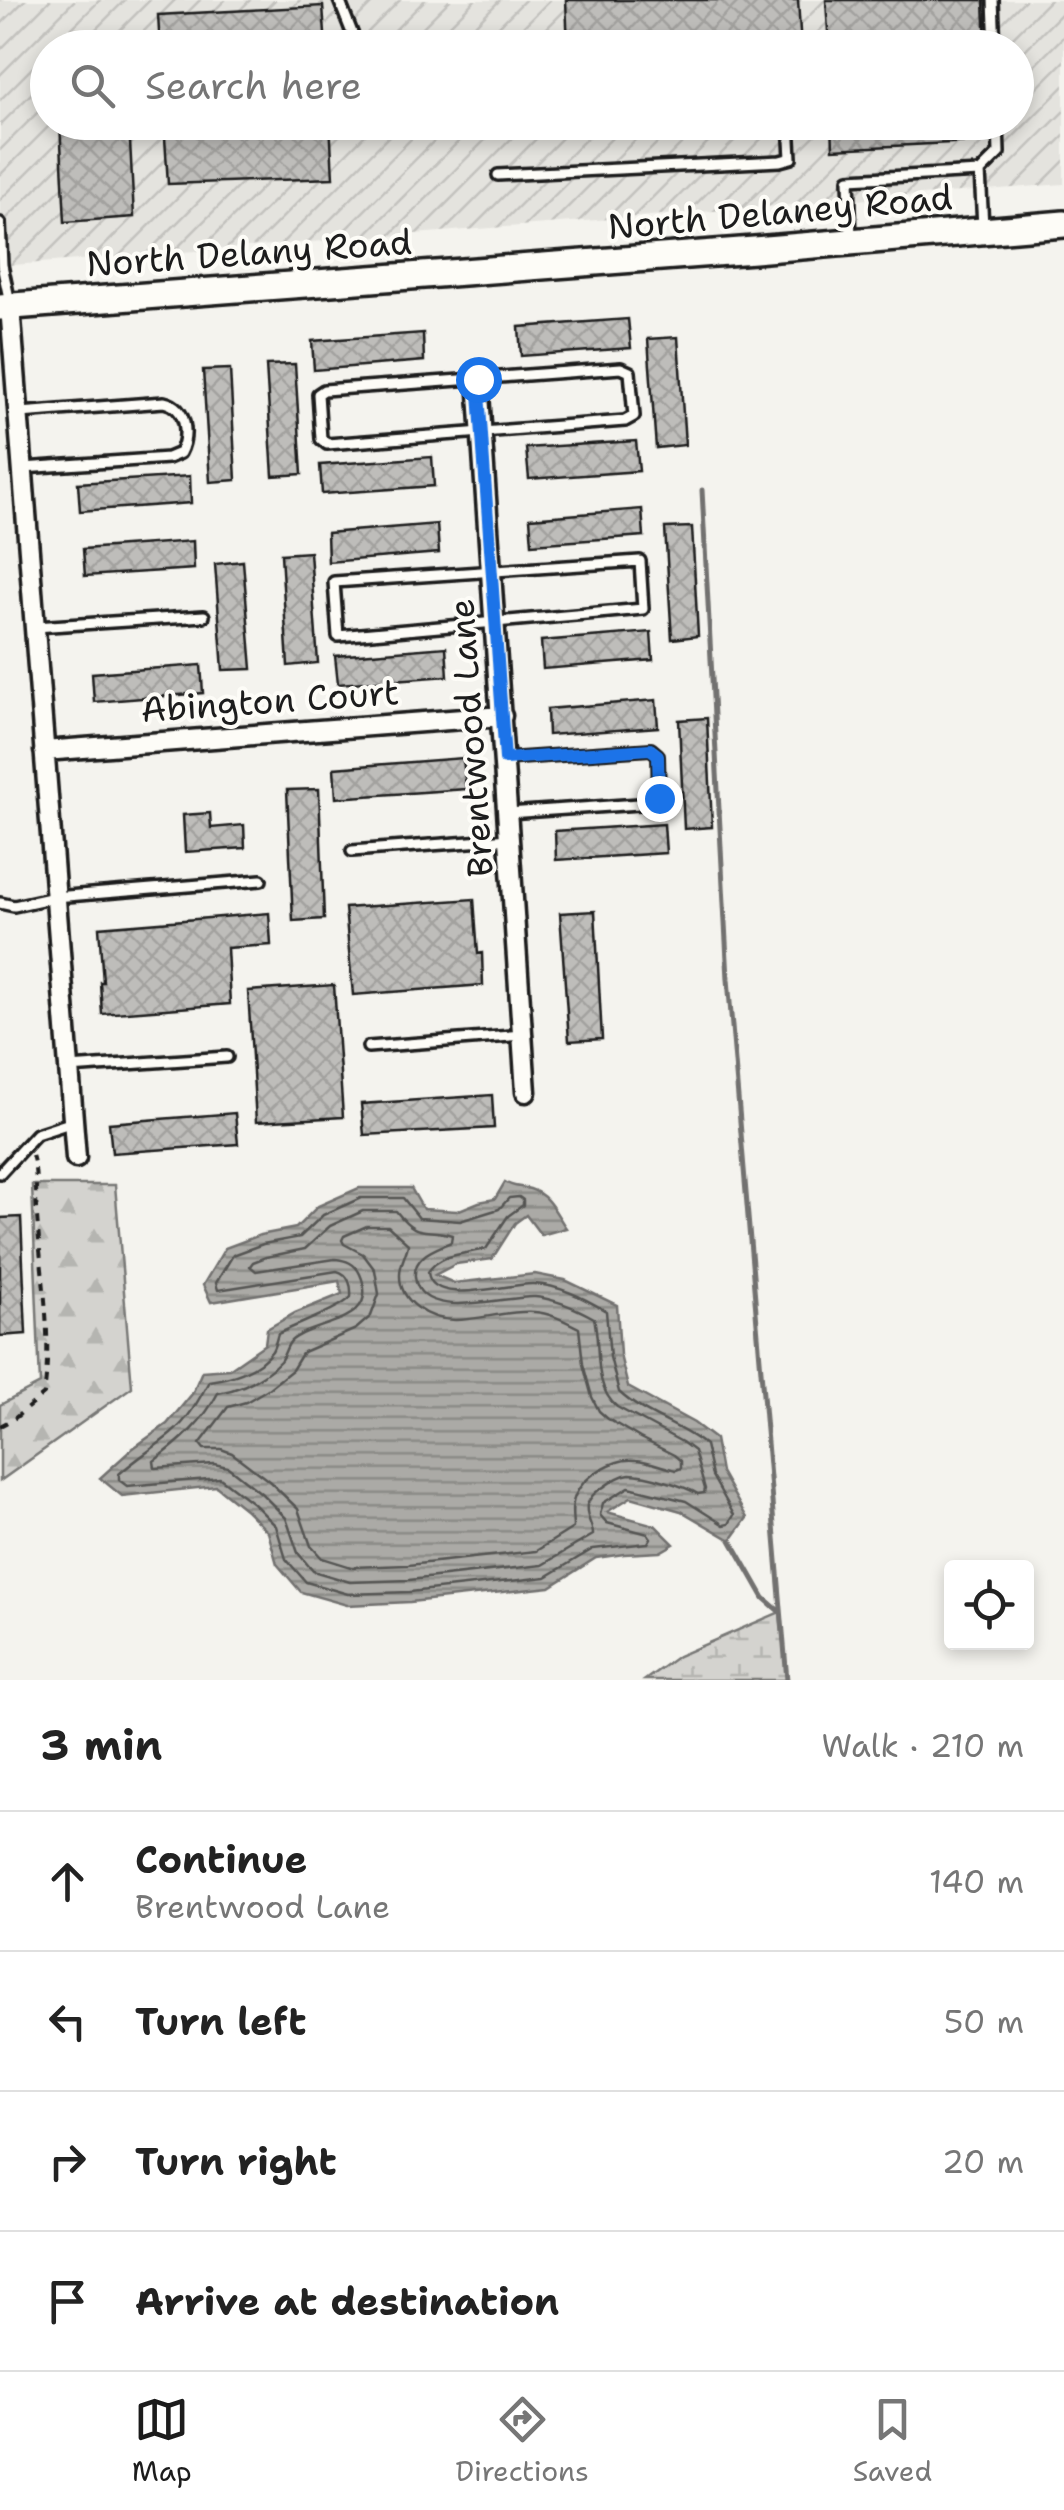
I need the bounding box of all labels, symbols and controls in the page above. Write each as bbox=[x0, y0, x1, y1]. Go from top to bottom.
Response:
search box bbox=[30, 30, 1034, 140]
icon: search bbox=[65, 58, 120, 113]
text: Search here bbox=[145, 60, 362, 111]
street label: North Delaney Road bbox=[605, 173, 954, 250]
street label: North Delany Road bbox=[84, 218, 413, 287]
route start bbox=[456, 357, 502, 403]
street label: Brentwood Lane bbox=[437, 597, 504, 879]
street label: Abington Court bbox=[139, 668, 401, 733]
route end bbox=[637, 776, 683, 822]
map controls bbox=[944, 1560, 1034, 1650]
button: locate bbox=[944, 1560, 1034, 1650]
text: 3 min bbox=[40, 1717, 162, 1773]
text: Walk · 210 m bbox=[822, 1724, 1024, 1767]
text: Continue bbox=[135, 1834, 307, 1885]
icon: ahead bbox=[40, 1854, 95, 1909]
text: 140 m bbox=[929, 1860, 1024, 1903]
text: Brentwood Lane bbox=[135, 1885, 390, 1928]
icon: left bbox=[40, 1994, 95, 2049]
text: Turn left bbox=[135, 1996, 307, 2047]
text: 50 m bbox=[944, 2000, 1024, 2043]
icon: right bbox=[40, 2134, 95, 2189]
text: Turn right bbox=[135, 2136, 337, 2187]
text: 20 m bbox=[942, 2140, 1024, 2183]
icon: arrive bbox=[40, 2274, 95, 2329]
text: Arrive at destination bbox=[135, 2276, 559, 2327]
tab: Map bbox=[132, 2392, 192, 2490]
tab: Directions bbox=[455, 2392, 589, 2490]
tab: Saved bbox=[853, 2392, 932, 2490]

